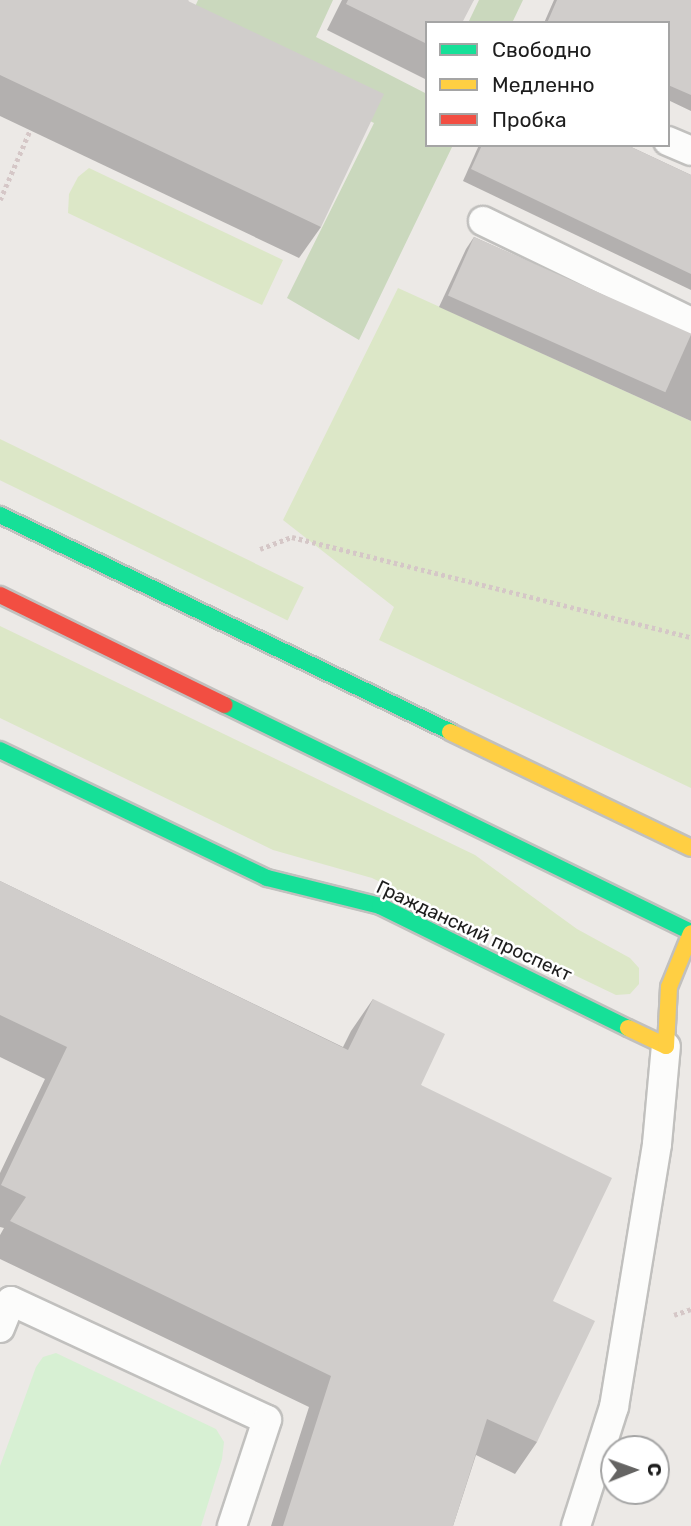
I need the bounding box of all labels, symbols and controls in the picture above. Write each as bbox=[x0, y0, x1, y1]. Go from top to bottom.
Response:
legend bbox=[425, 21, 670, 147]
text: Свободно bbox=[492, 37, 592, 62]
text: Медленно bbox=[492, 72, 595, 97]
text: Пробка bbox=[492, 107, 567, 132]
street label: Гражданский проспект bbox=[373, 876, 575, 986]
north arrow bbox=[600, 1435, 670, 1505]
text: С bbox=[643, 1463, 666, 1477]

